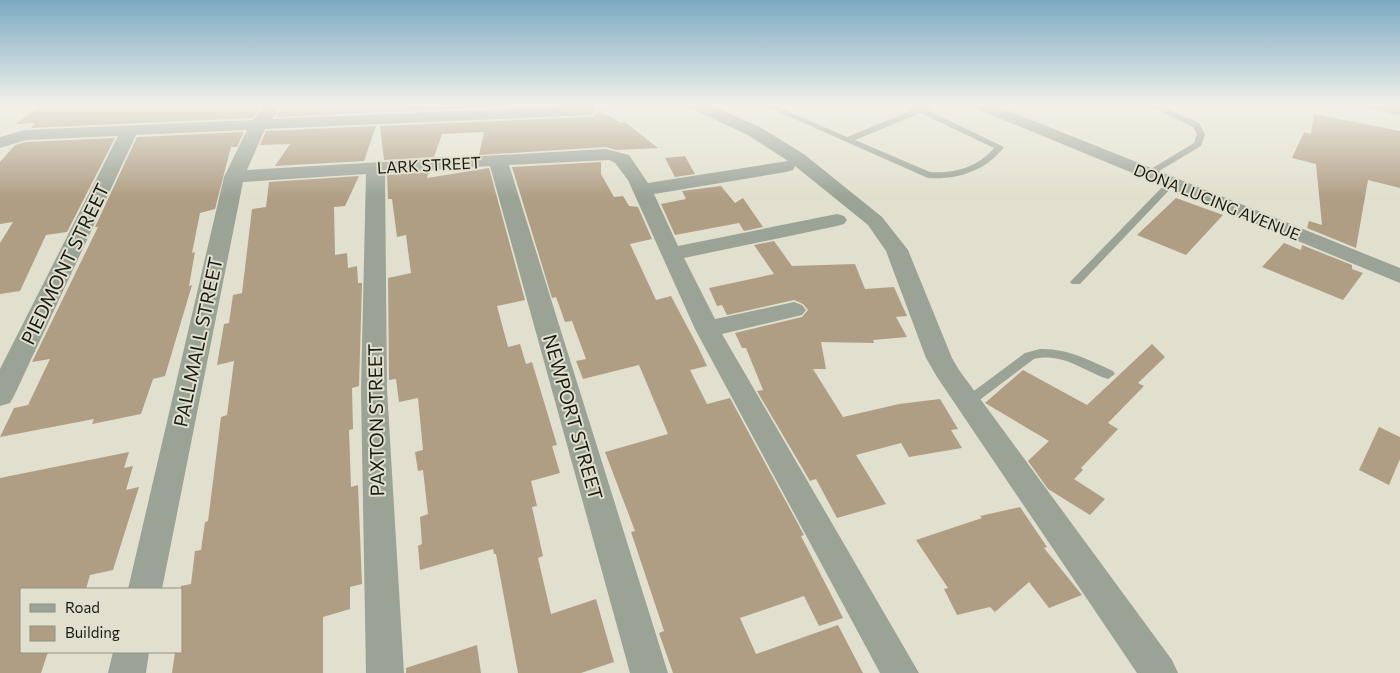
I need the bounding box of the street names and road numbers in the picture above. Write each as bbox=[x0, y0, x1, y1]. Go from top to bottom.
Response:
street label: LARK STREET bbox=[376, 152, 481, 177]
street label: DONA LUCING AVENUE bbox=[1131, 159, 1303, 244]
street label: PIEDMONT STREET bbox=[16, 180, 114, 348]
street label: PALLMALL STREET bbox=[168, 255, 227, 429]
street label: NEWPORT STREET bbox=[539, 331, 608, 502]
street label: PAXTON STREET bbox=[363, 344, 388, 496]

